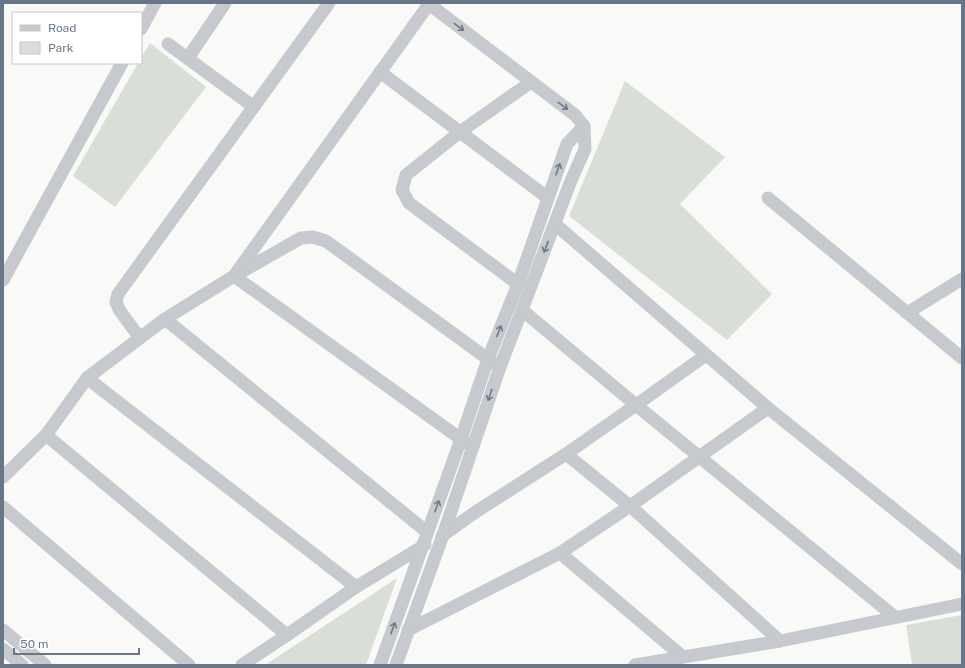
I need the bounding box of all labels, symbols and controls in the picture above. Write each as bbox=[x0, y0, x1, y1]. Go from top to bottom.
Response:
legend bbox=[12, 12, 142, 64]
text: Road bbox=[48, 21, 76, 35]
one-way arrow bbox=[454, 23, 465, 31]
text: Park bbox=[48, 41, 74, 55]
one-way arrow bbox=[557, 101, 568, 110]
one-way arrow bbox=[555, 164, 563, 176]
one-way arrow bbox=[542, 240, 550, 252]
one-way arrow bbox=[496, 325, 504, 337]
one-way arrow bbox=[486, 388, 494, 400]
one-way arrow bbox=[433, 500, 441, 512]
one-way arrow bbox=[390, 622, 397, 635]
scale bar bbox=[14, 630, 139, 656]
text: 50 m bbox=[20, 637, 48, 651]

